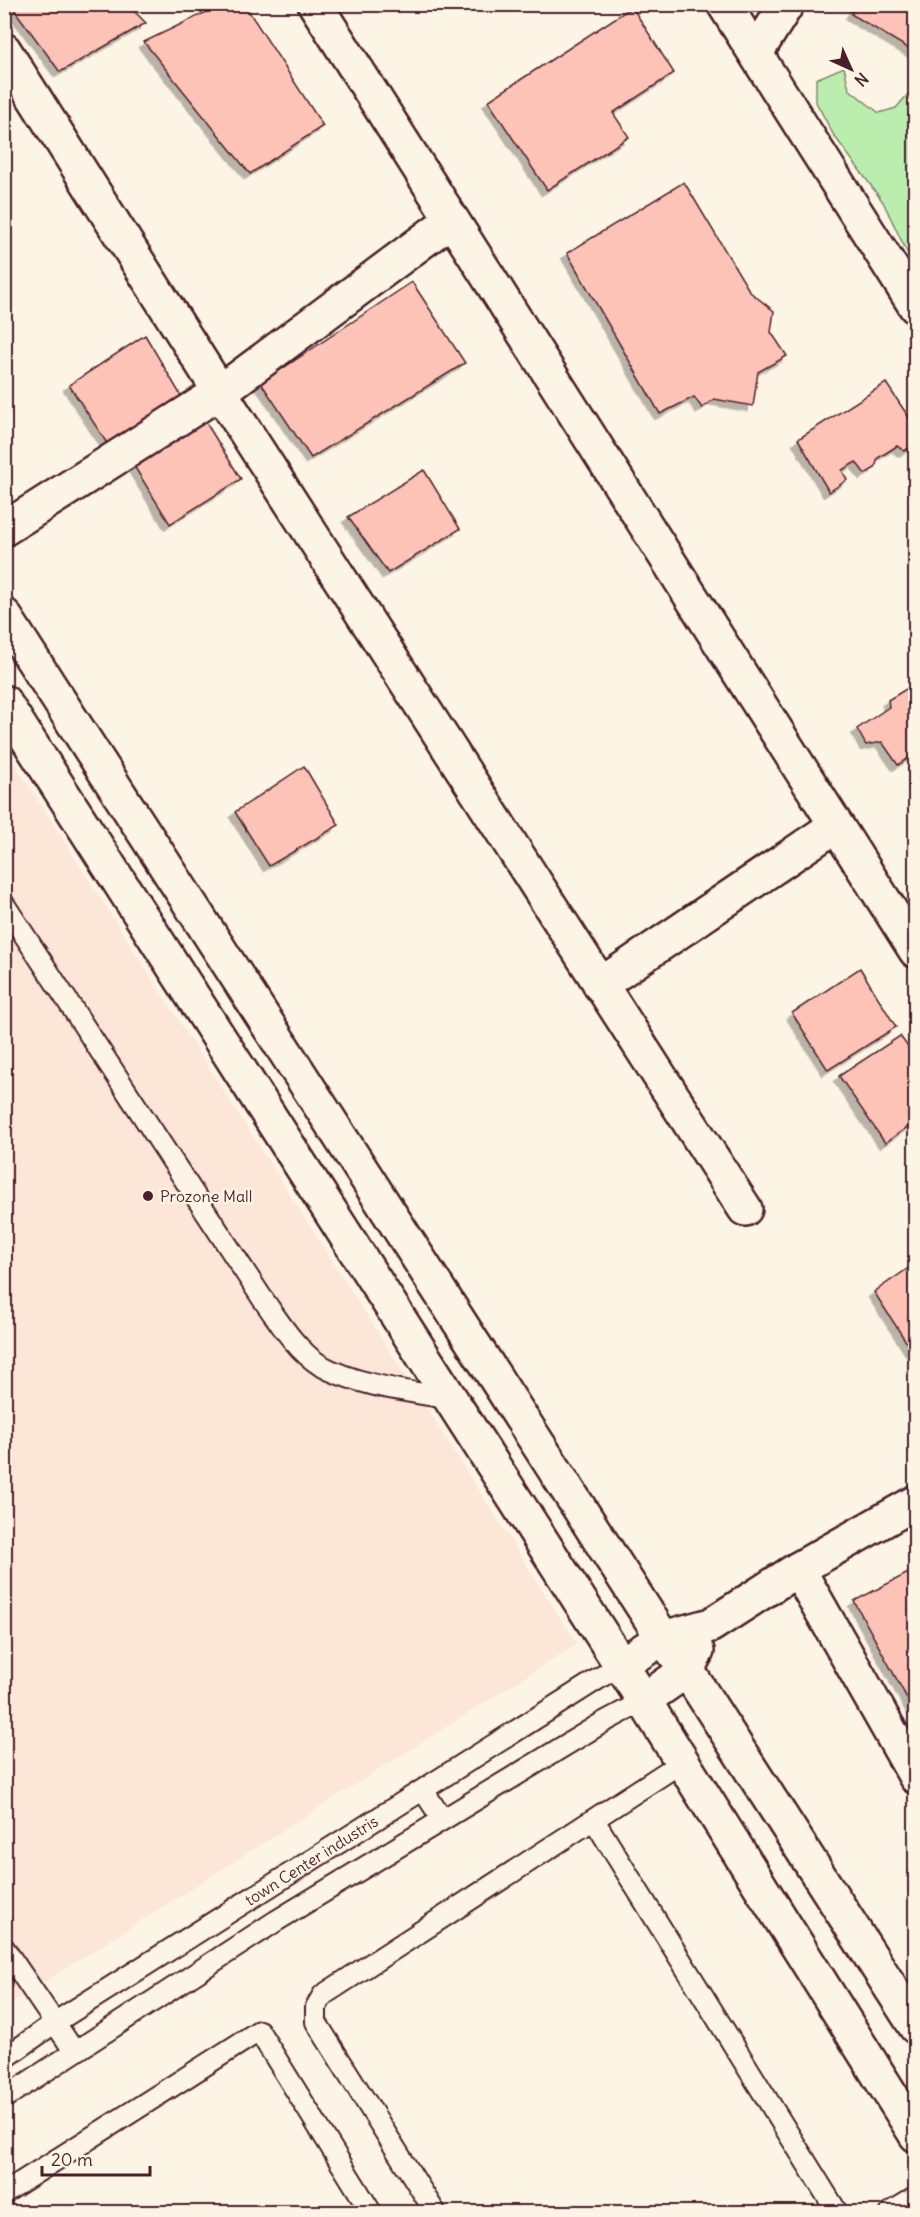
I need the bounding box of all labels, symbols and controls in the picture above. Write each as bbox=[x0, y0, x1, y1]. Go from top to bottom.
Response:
north arrow bbox=[821, 39, 881, 99]
text: N bbox=[851, 69, 873, 91]
place label: Prozone Mall bbox=[160, 1186, 252, 1206]
marker: Prozone Mall bbox=[141, 1189, 155, 1203]
street label: town Center industris bbox=[241, 1811, 382, 1910]
scale bar bbox=[42, 2139, 150, 2177]
text: 20 m bbox=[51, 2148, 93, 2171]

